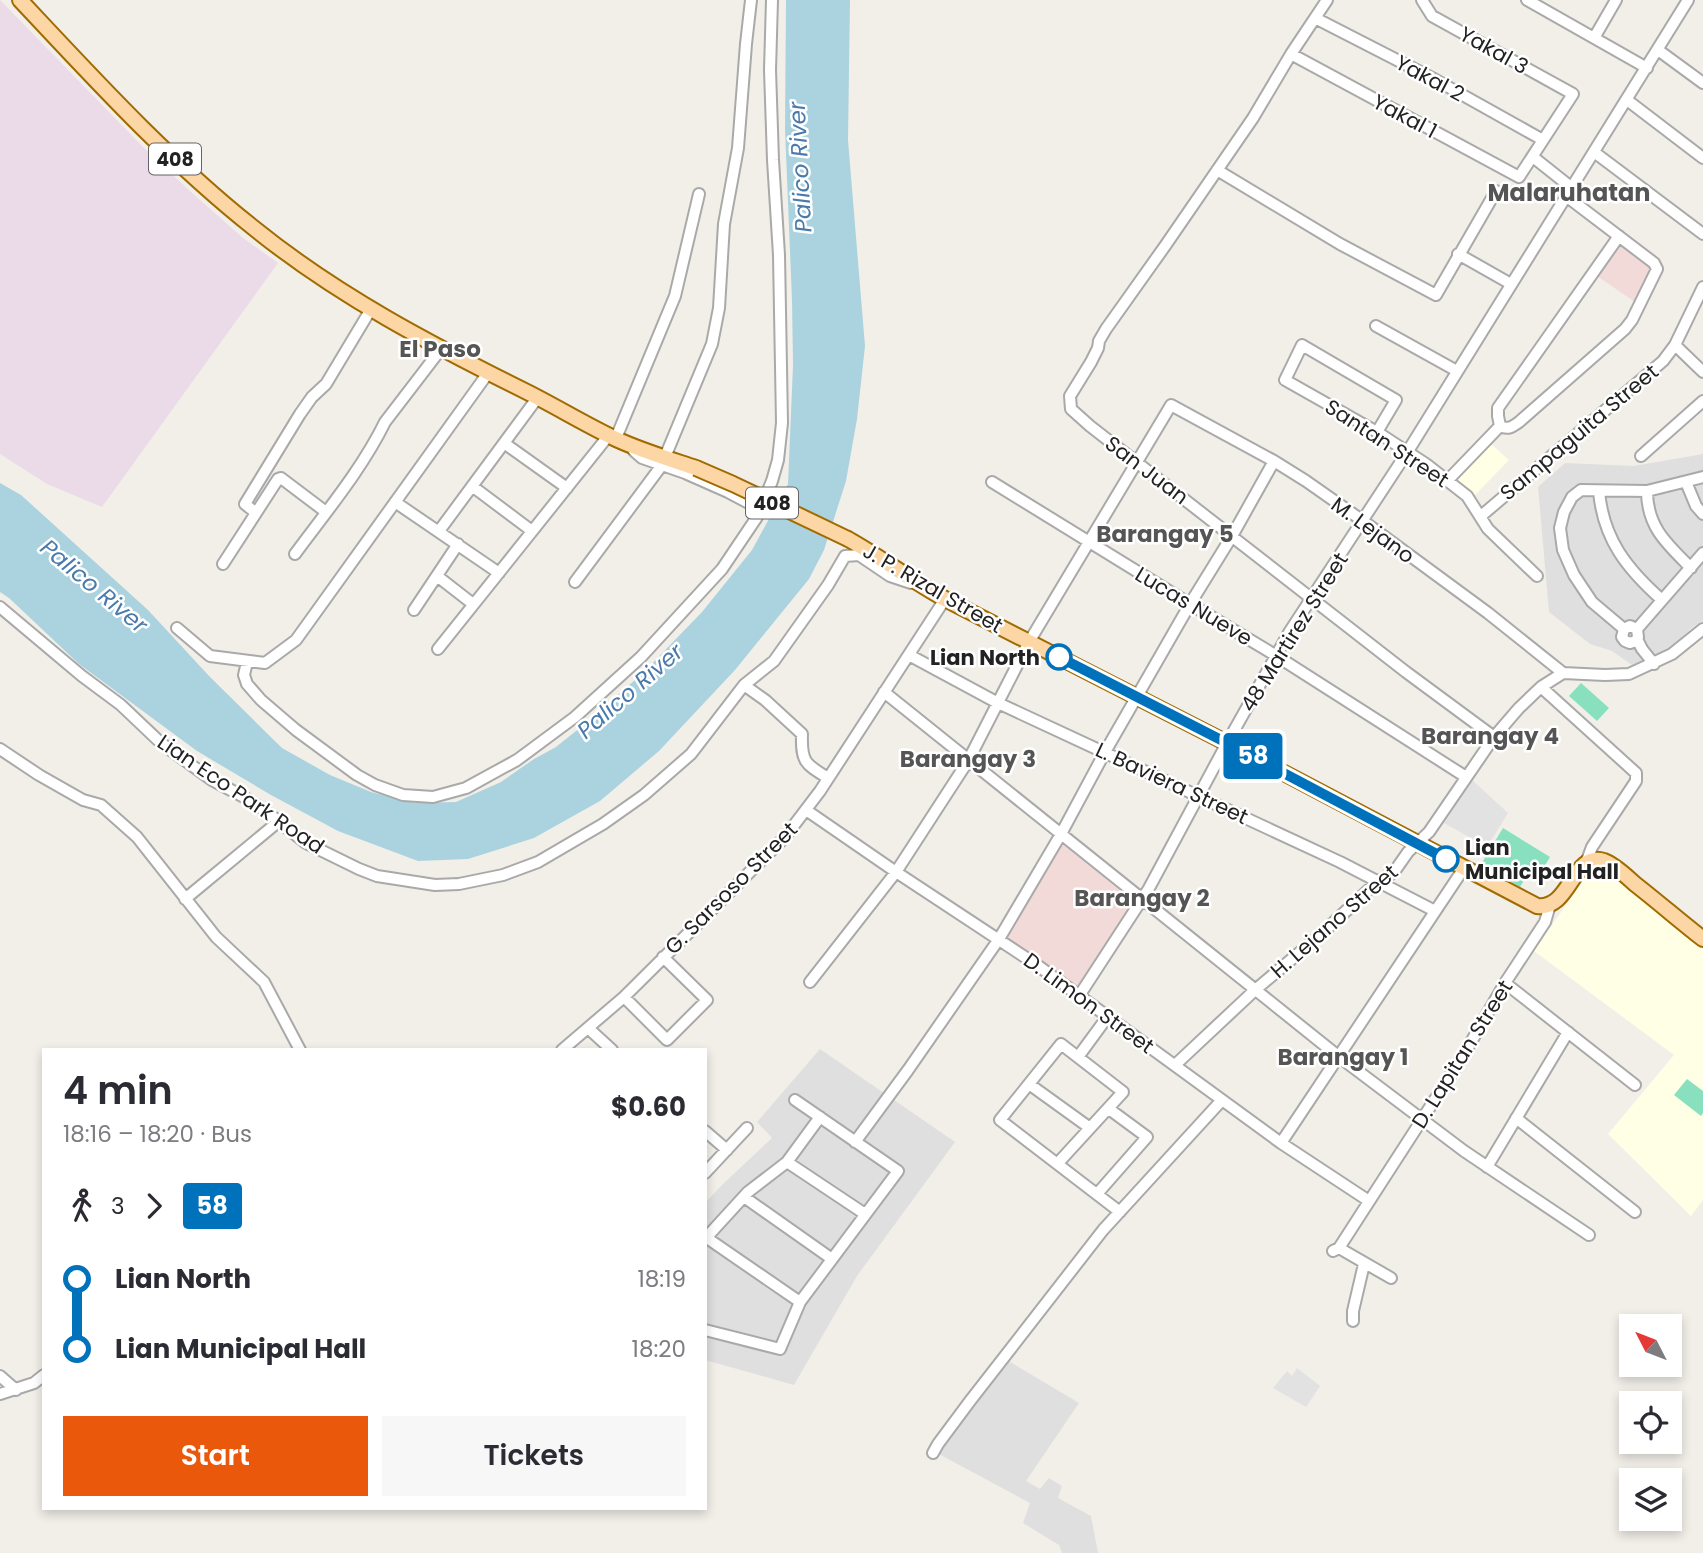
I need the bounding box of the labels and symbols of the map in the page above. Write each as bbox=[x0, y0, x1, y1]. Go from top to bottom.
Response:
street label: Yakal 3 bbox=[1454, 19, 1534, 81]
street label: Yakal 2 bbox=[1390, 48, 1470, 108]
street label: Yakal 1 bbox=[1368, 87, 1442, 145]
water label: Palico River bbox=[781, 99, 819, 233]
road number: 408 bbox=[149, 144, 201, 174]
district label: Malaruhatan bbox=[1488, 176, 1650, 209]
district label: El Paso bbox=[399, 333, 481, 365]
street label: Sampaguita Street bbox=[1494, 357, 1664, 507]
street label: Santan Street bbox=[1319, 392, 1455, 494]
street label: San Juan bbox=[1099, 429, 1195, 511]
road number: 408 bbox=[746, 488, 798, 518]
street label: M. Lejano bbox=[1325, 490, 1421, 570]
district label: Barangay 5 bbox=[1096, 518, 1234, 550]
water label: Palico River bbox=[33, 532, 156, 641]
street label: J. P. Rizal Street bbox=[858, 536, 1008, 640]
street label: 48 Martirez Street bbox=[1233, 547, 1355, 717]
street label: Lucas Nueve bbox=[1130, 560, 1258, 652]
water label: Palico River bbox=[570, 635, 691, 746]
place label: Lian North bbox=[930, 643, 1040, 672]
marker: Lian North bbox=[1046, 644, 1072, 670]
district label: Barangay 4 bbox=[1421, 720, 1559, 752]
street label: Lian Eco Park Road bbox=[152, 727, 330, 861]
line badge: 58 bbox=[1222, 733, 1284, 779]
street label: L. Baviera Street bbox=[1091, 735, 1253, 831]
district label: Barangay 3 bbox=[900, 743, 1036, 775]
street label: G. Sarsoso Street bbox=[658, 815, 804, 961]
place label: Lian Municipal Hall bbox=[1465, 833, 1619, 886]
marker: Lian Municipal Hall bbox=[1433, 846, 1459, 872]
street label: H. Lejano Street bbox=[1264, 858, 1404, 984]
district label: Barangay 2 bbox=[1074, 882, 1210, 914]
street label: D. Limon Street bbox=[1018, 946, 1160, 1060]
street label: D. Lapitan Street bbox=[1405, 974, 1519, 1134]
district label: Barangay 1 bbox=[1277, 1041, 1409, 1073]
north arrow bbox=[1619, 1314, 1682, 1377]

